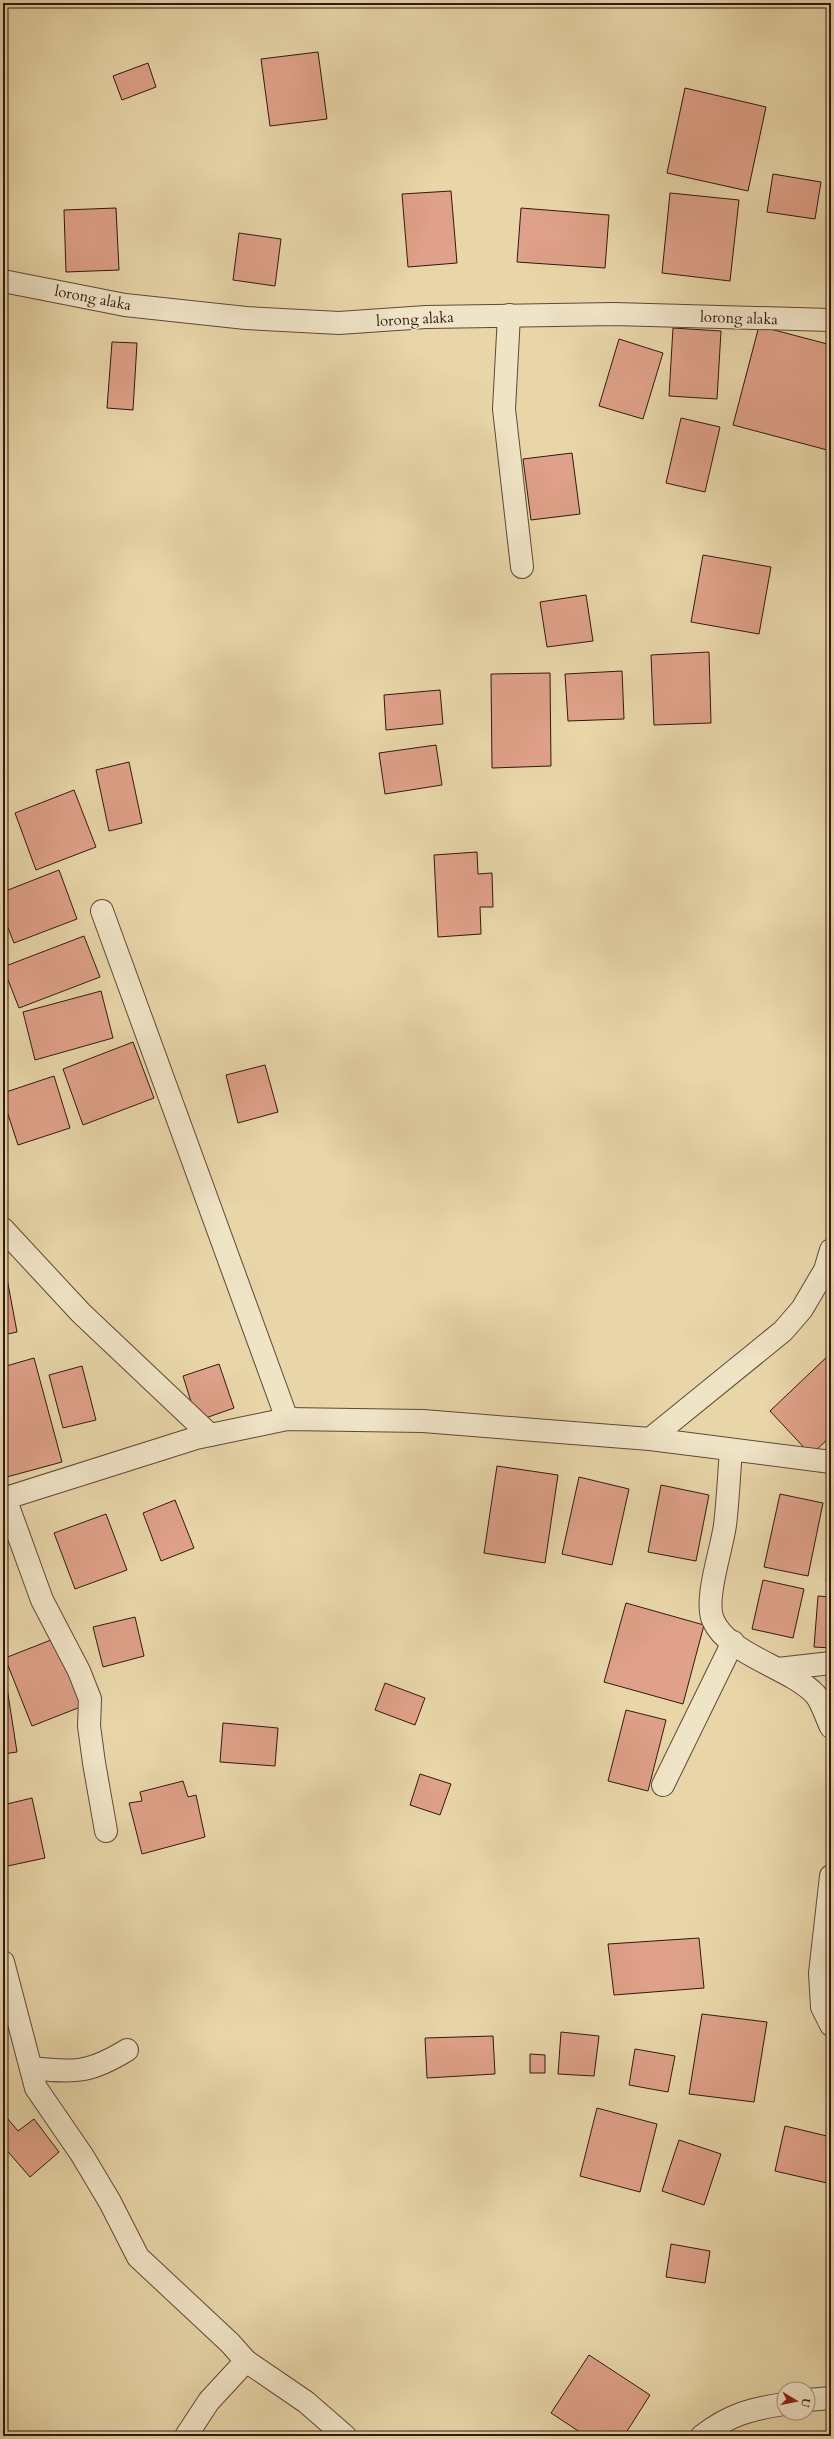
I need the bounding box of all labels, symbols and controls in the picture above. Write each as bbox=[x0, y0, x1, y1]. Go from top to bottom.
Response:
street label: lorong alaka bbox=[53, 281, 134, 315]
street label: lorong alaka bbox=[376, 307, 455, 331]
street label: lorong alaka bbox=[700, 307, 779, 329]
north arrow bbox=[776, 2381, 816, 2421]
text: U bbox=[797, 2397, 814, 2408]

